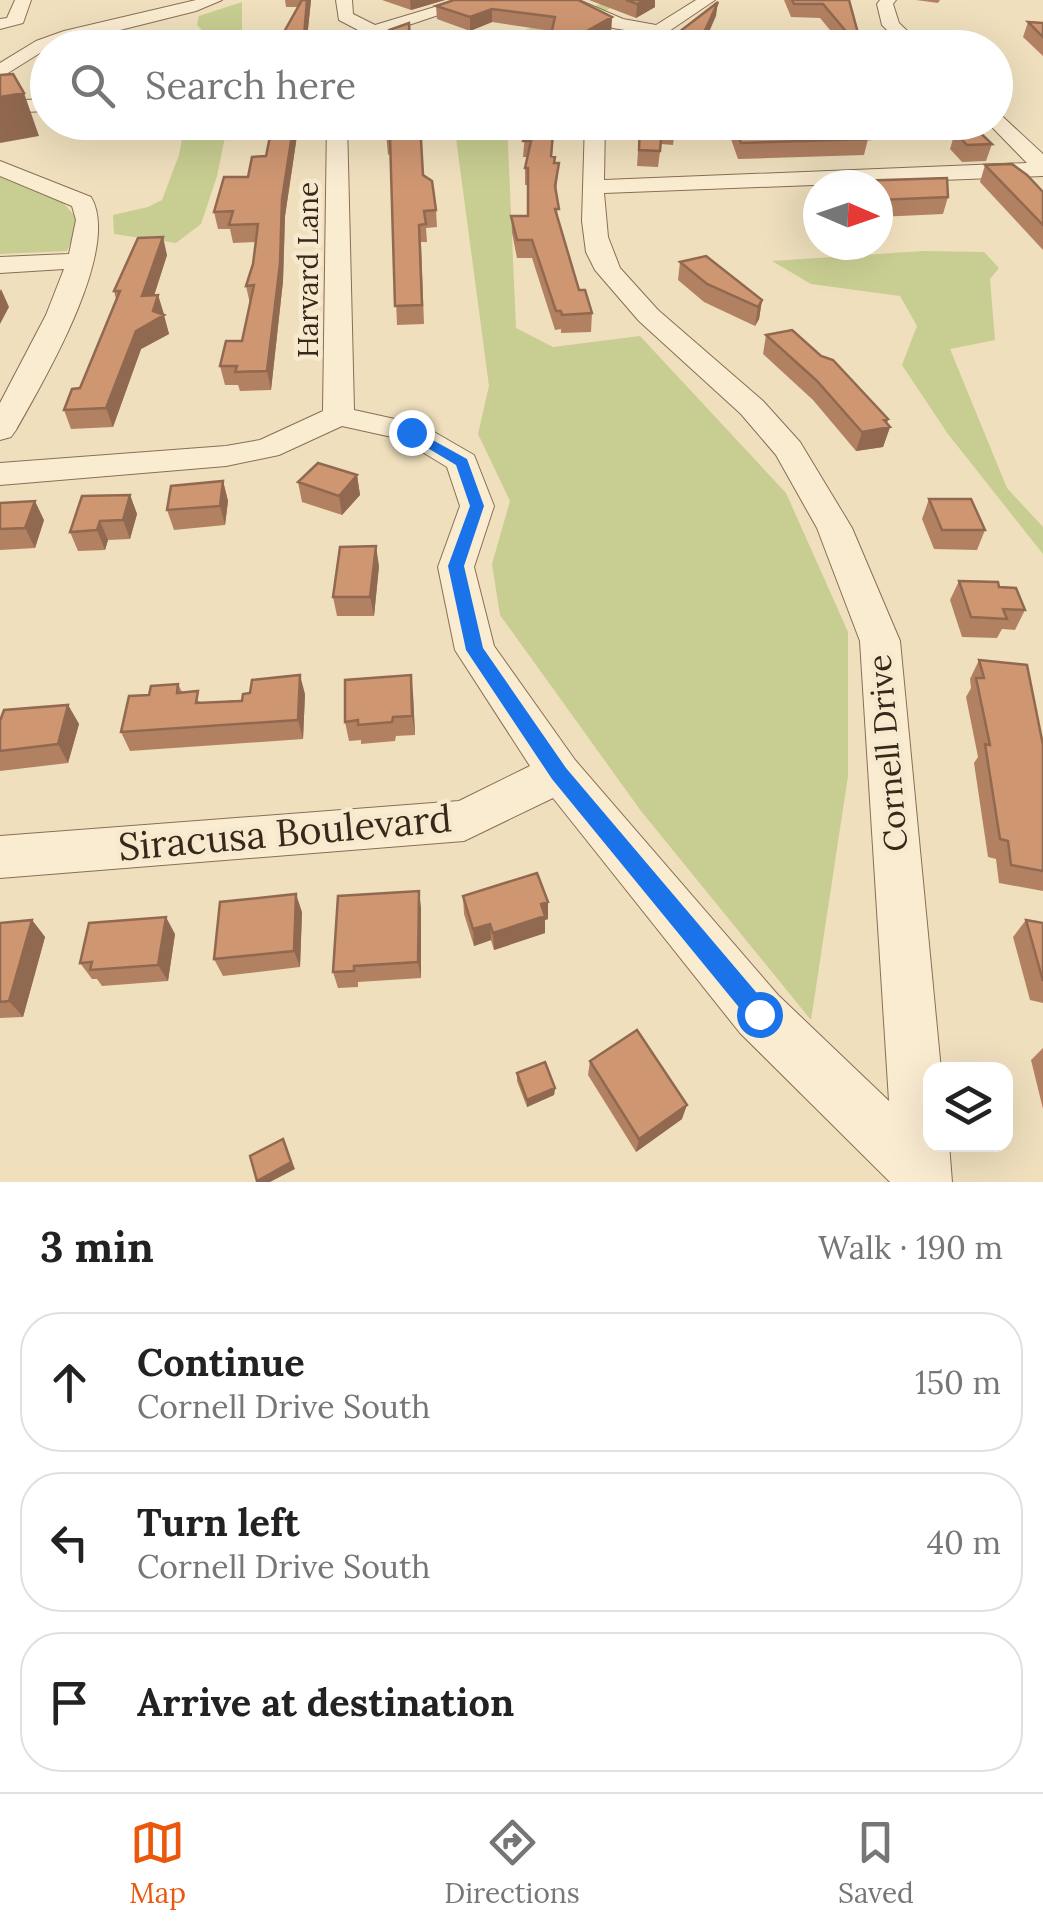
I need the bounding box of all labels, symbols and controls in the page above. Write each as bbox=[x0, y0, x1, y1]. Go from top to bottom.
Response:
search box bbox=[30, 30, 1013, 140]
icon: search bbox=[65, 58, 120, 113]
text: Search here bbox=[145, 61, 356, 109]
north arrow bbox=[803, 170, 893, 260]
street label: Harvard Lane bbox=[290, 182, 326, 358]
route end bbox=[389, 410, 435, 456]
street label: Cornell Drive bbox=[858, 653, 917, 853]
street label: Siracusa Boulevard bbox=[116, 794, 454, 870]
route start bbox=[737, 992, 783, 1038]
map controls bbox=[923, 1062, 1013, 1152]
button: layers bbox=[923, 1062, 1013, 1152]
text: 3 min bbox=[40, 1220, 154, 1274]
text: Walk · 190 m bbox=[818, 1227, 1003, 1268]
text: Continue bbox=[137, 1338, 305, 1386]
icon: ahead bbox=[42, 1355, 97, 1410]
text: 150 m bbox=[915, 1362, 1001, 1403]
text: Cornell Drive South bbox=[137, 1386, 431, 1427]
text: Turn left bbox=[137, 1498, 300, 1546]
icon: left bbox=[42, 1515, 97, 1570]
text: 40 m bbox=[927, 1522, 1001, 1563]
text: Cornell Drive South bbox=[137, 1546, 431, 1587]
icon: arrive bbox=[42, 1675, 97, 1730]
text: Arrive at destination bbox=[137, 1678, 514, 1726]
tab: Map bbox=[129, 1815, 186, 1911]
tab: Directions bbox=[444, 1815, 580, 1911]
tab: Saved bbox=[838, 1815, 914, 1911]

